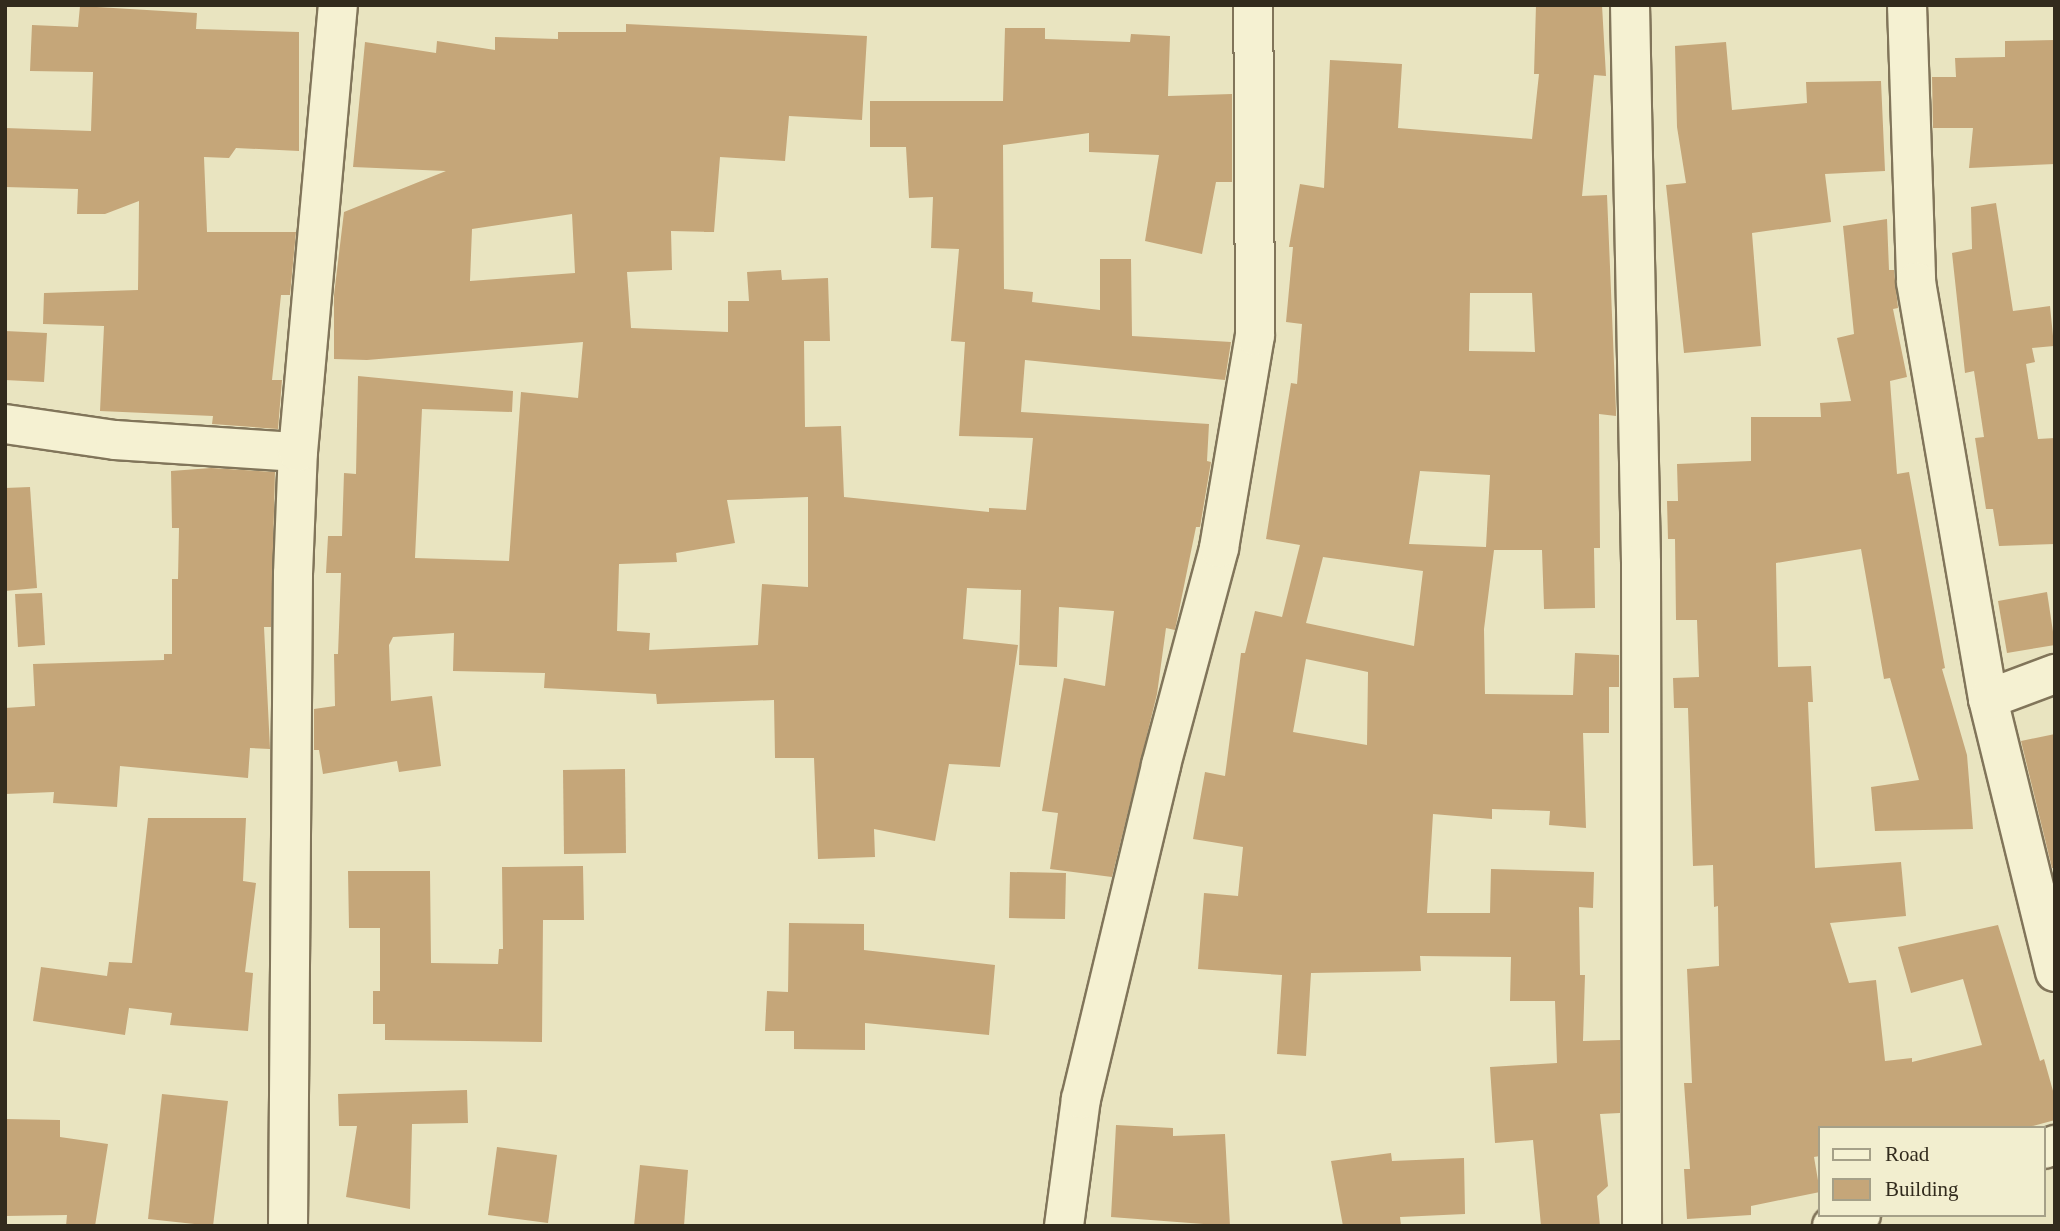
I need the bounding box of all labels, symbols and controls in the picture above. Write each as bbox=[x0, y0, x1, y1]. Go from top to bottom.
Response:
legend bbox=[1818, 1126, 2046, 1217]
text: Road bbox=[1885, 1142, 1929, 1166]
text: Building bbox=[1885, 1177, 1959, 1201]

